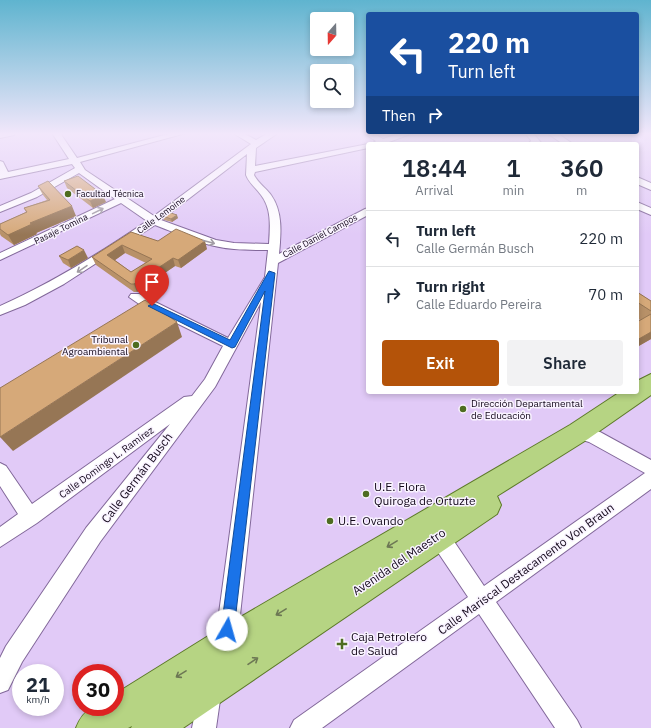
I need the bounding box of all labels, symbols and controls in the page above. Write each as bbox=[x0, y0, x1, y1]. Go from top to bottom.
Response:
north arrow bbox=[310, 12, 354, 56]
map controls bbox=[310, 12, 354, 108]
text: 220 m bbox=[448, 24, 530, 61]
icon: left bbox=[382, 28, 434, 80]
text: Turn left bbox=[448, 60, 516, 83]
button: search bbox=[310, 64, 354, 108]
icon: right bbox=[424, 104, 446, 126]
text: Then bbox=[382, 106, 416, 125]
text: 18:44 bbox=[402, 152, 467, 184]
text: 1 bbox=[506, 152, 521, 184]
text: 360 bbox=[560, 152, 603, 184]
text: Arrival bbox=[415, 182, 453, 199]
text: min bbox=[503, 182, 525, 199]
text: m bbox=[576, 182, 587, 199]
place label: Facultad Técnica bbox=[76, 188, 144, 199]
marker: Facultad Técnica bbox=[63, 189, 73, 199]
street label: Calle Lemoine bbox=[134, 193, 187, 236]
one-way arrow bbox=[92, 207, 104, 214]
street label: Pasaje Tomina bbox=[32, 211, 90, 246]
street label: Calle Daniel Campos bbox=[281, 211, 359, 260]
text: Turn left bbox=[416, 221, 476, 240]
icon: left bbox=[382, 228, 404, 250]
text: 220 m bbox=[579, 229, 623, 248]
one-way arrow bbox=[203, 238, 216, 246]
text: Calle Germán Busch bbox=[416, 240, 534, 257]
one-way arrow bbox=[77, 265, 88, 273]
pin bbox=[135, 265, 169, 306]
icon: arrive bbox=[141, 271, 163, 293]
text: Turn right bbox=[416, 277, 485, 296]
icon: right bbox=[382, 284, 404, 306]
text: 70 m bbox=[588, 285, 623, 304]
text: Calle Eduardo Pereira bbox=[416, 296, 542, 313]
place label: Tribunal Agroambiental bbox=[62, 333, 128, 358]
marker: Tribunal Agroambiental bbox=[131, 340, 141, 350]
button: Exit bbox=[382, 340, 499, 386]
button: Share bbox=[507, 340, 623, 386]
place label: Dirección Departamental de Educación bbox=[471, 397, 583, 422]
marker: Dirección Departamental de Educación bbox=[458, 404, 468, 414]
street label: Calle Domingo L. Ramírez bbox=[56, 423, 157, 501]
street label: Calle Germán Busch bbox=[98, 430, 175, 526]
place label: U.E. Flora Quiroga de Ortuzte bbox=[374, 479, 476, 508]
marker: U.E. Flora Quiroga de Ortuzte bbox=[361, 489, 371, 499]
street label: Calle Mariscal Destacamento Von Braun bbox=[435, 500, 617, 638]
place label: U.E. Ovando bbox=[338, 513, 404, 528]
marker: U.E. Ovando bbox=[325, 516, 335, 526]
street label: Avenida del Maestro bbox=[349, 525, 448, 598]
one-way arrow bbox=[386, 541, 398, 549]
one-way arrow bbox=[275, 608, 287, 616]
position arrow bbox=[206, 609, 248, 651]
place label: Caja Petrolero de Salud bbox=[351, 629, 427, 658]
marker: Caja Petrolero de Salud bbox=[336, 638, 348, 650]
one-way arrow bbox=[247, 657, 258, 665]
speed limit sign: 30 bbox=[72, 664, 124, 716]
one-way arrow bbox=[175, 670, 187, 678]
text: 21 bbox=[26, 671, 50, 698]
text: km/h bbox=[26, 693, 50, 706]

